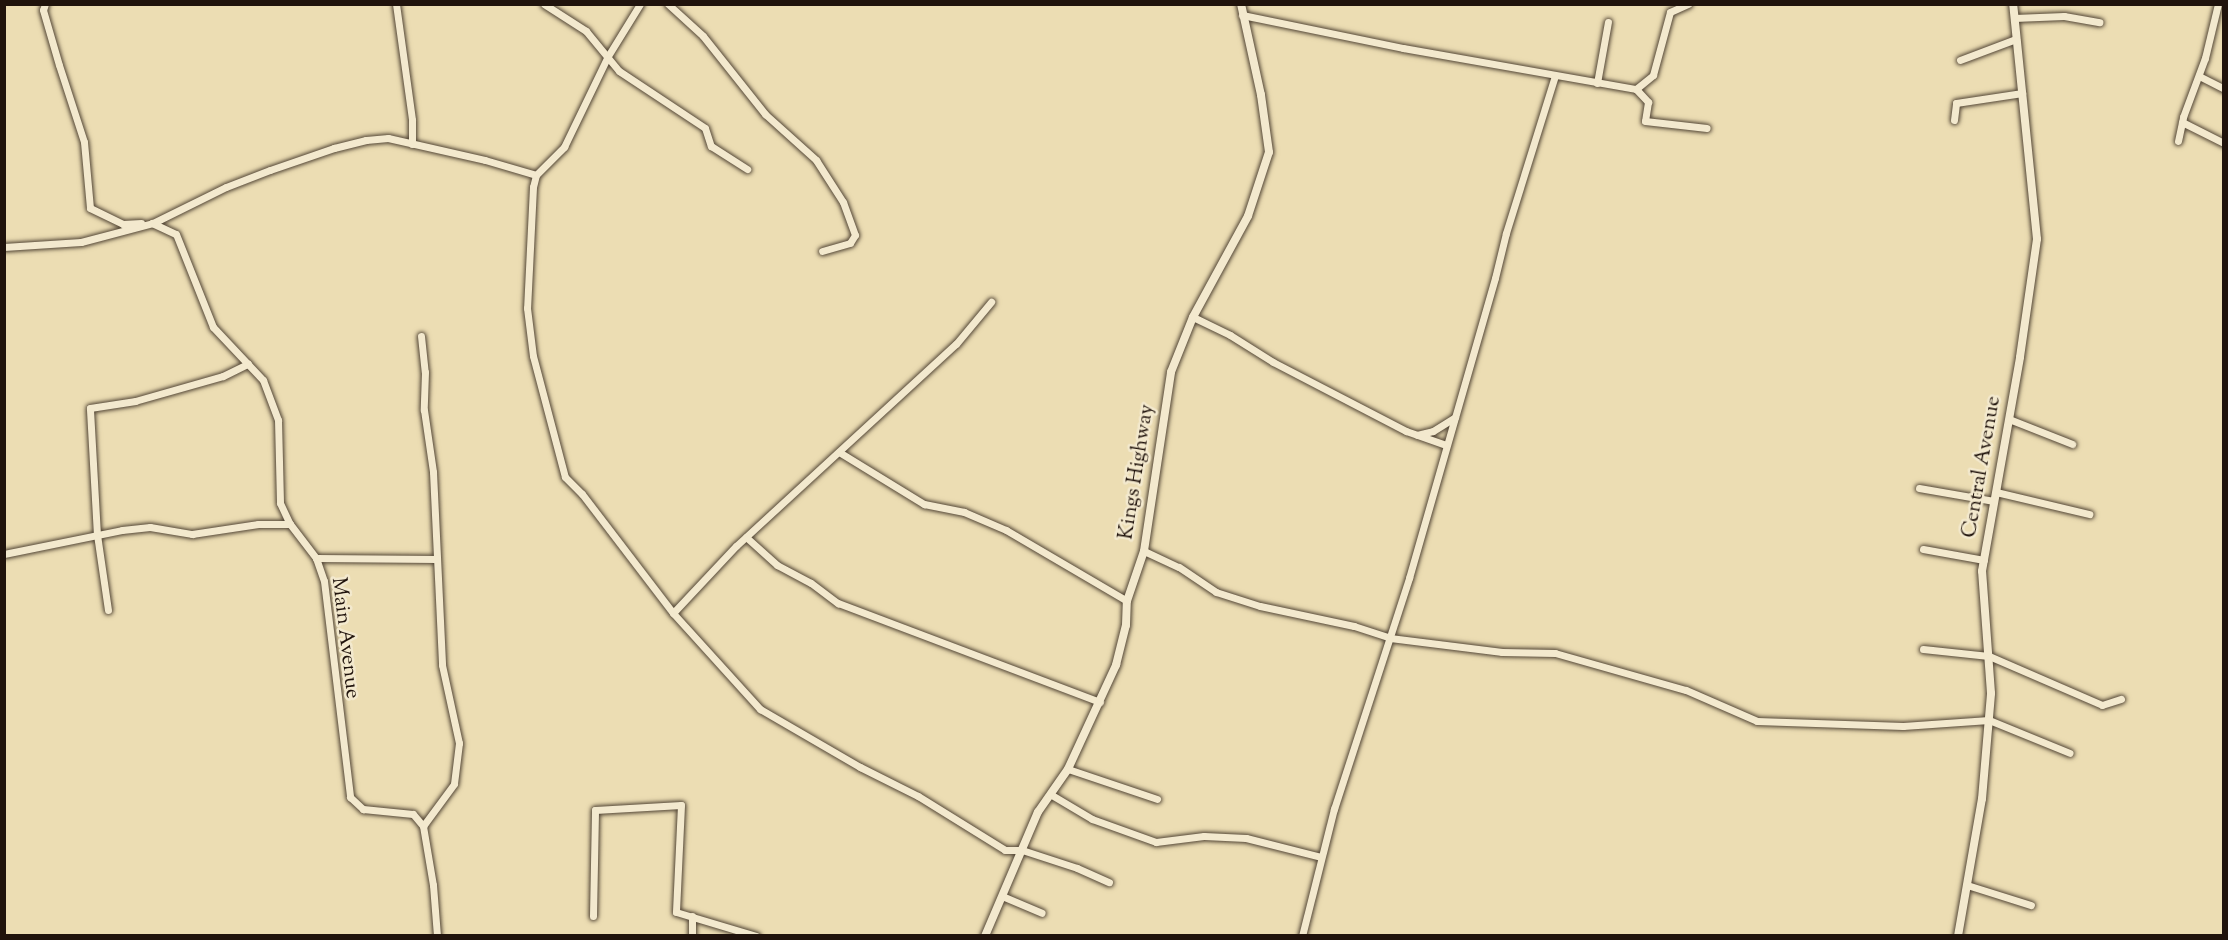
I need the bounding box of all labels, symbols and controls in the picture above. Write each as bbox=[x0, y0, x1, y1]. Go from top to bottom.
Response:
street label: Central Avenue bbox=[1957, 394, 2007, 540]
street label: Kings Highway bbox=[1114, 403, 1160, 541]
street label: Main Avenue bbox=[325, 576, 365, 700]

